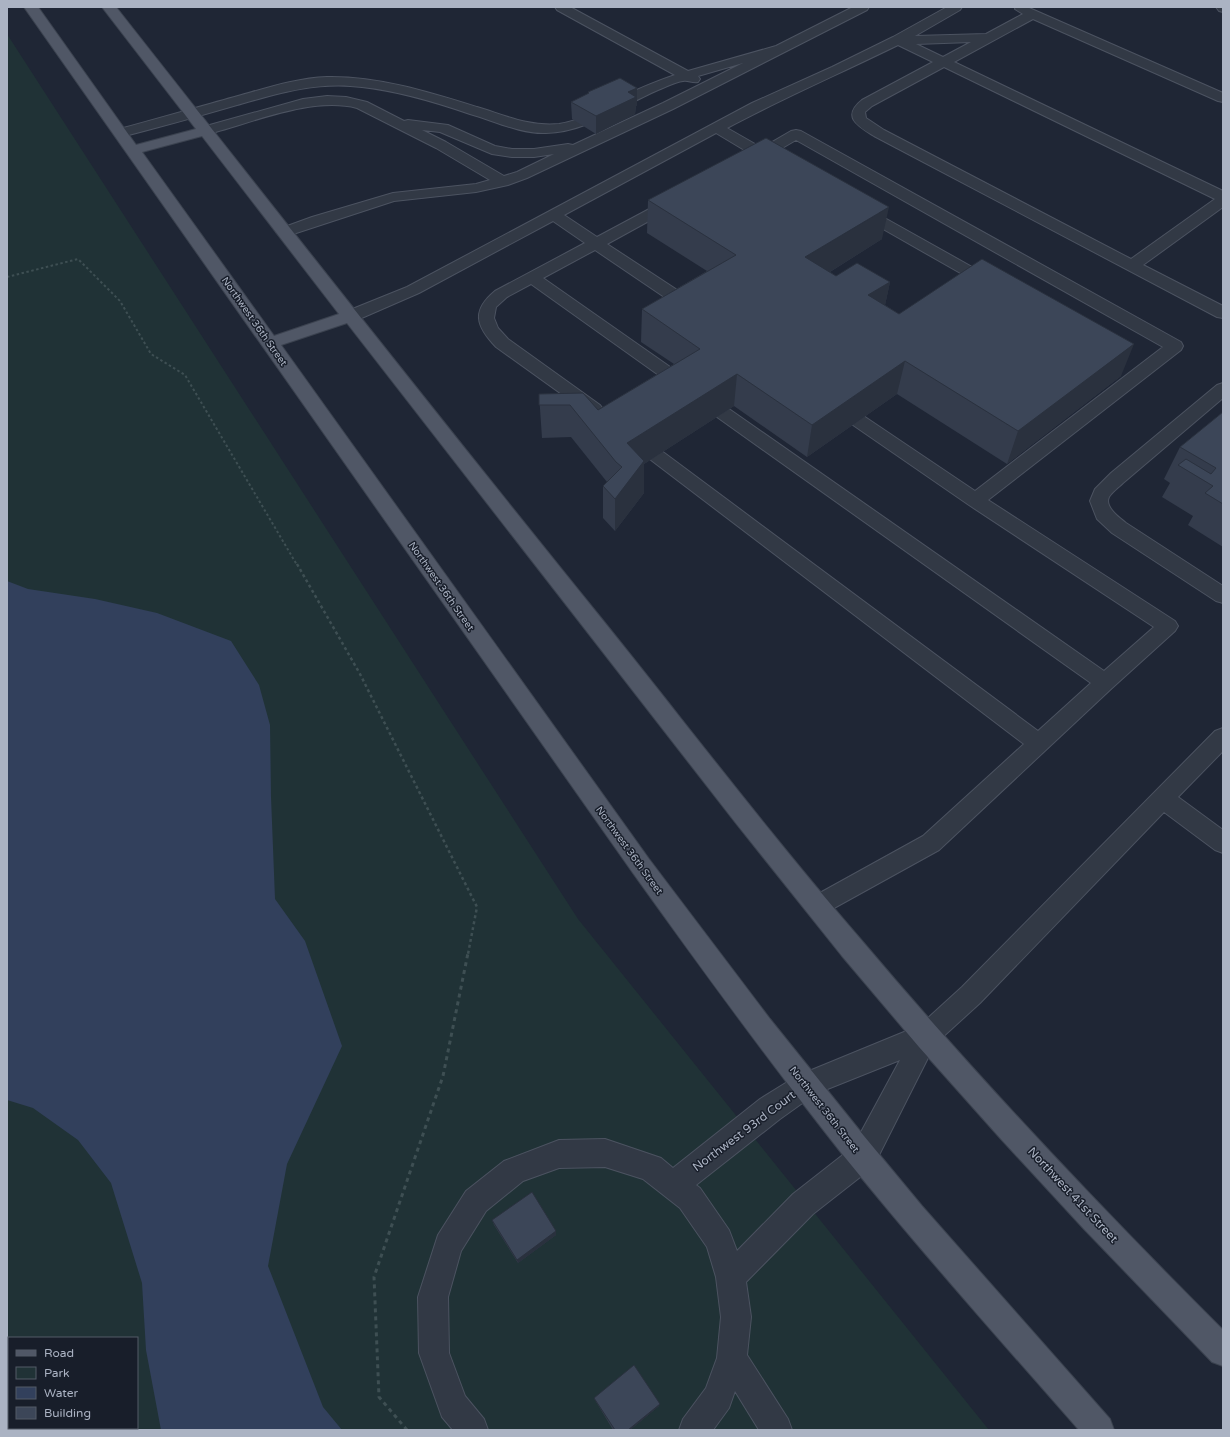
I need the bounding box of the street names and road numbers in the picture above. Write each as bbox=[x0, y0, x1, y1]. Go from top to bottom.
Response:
street label: Northwest 36th Street bbox=[219, 275, 290, 369]
street label: Northwest 36th Street bbox=[406, 540, 477, 634]
street label: Northwest 36th Street bbox=[593, 804, 665, 897]
street label: Northwest 36th Street bbox=[787, 1064, 862, 1155]
street label: Northwest 93rd Court bbox=[690, 1088, 798, 1174]
street label: Northwest 41st Street bbox=[1025, 1144, 1121, 1246]

